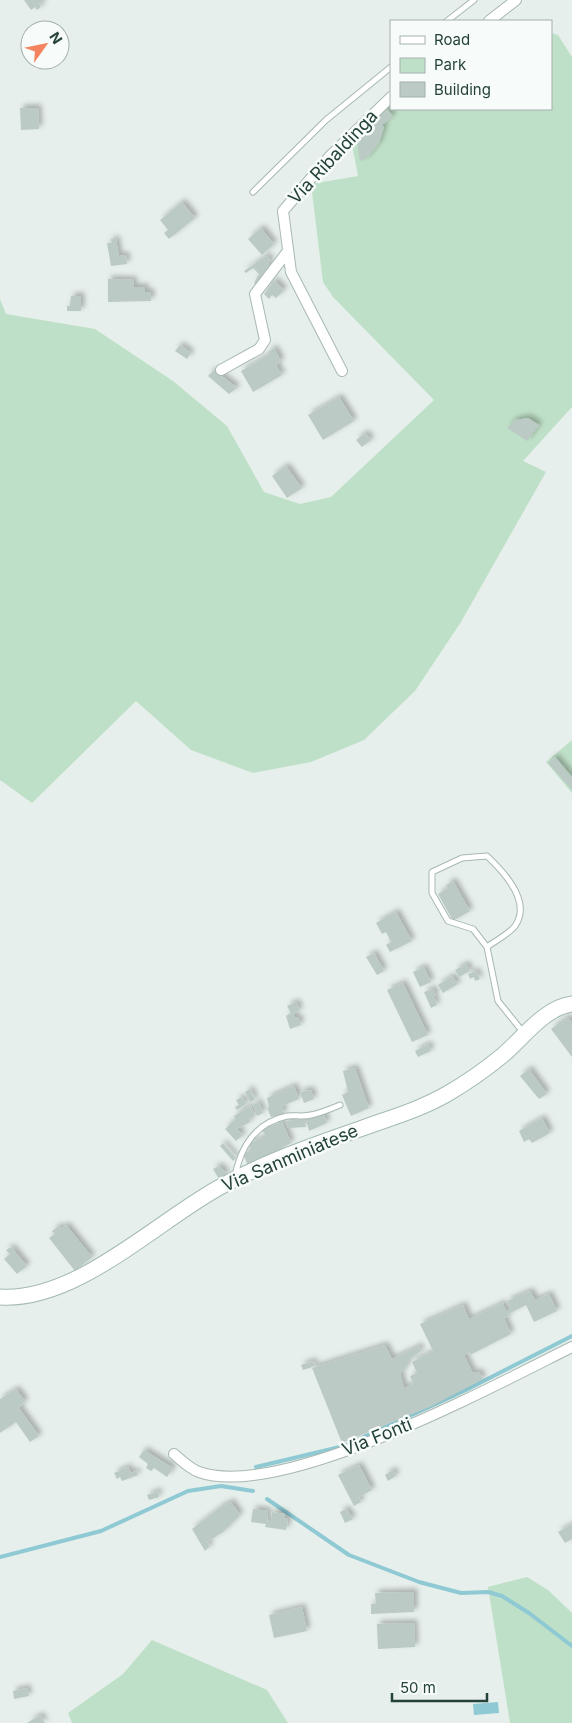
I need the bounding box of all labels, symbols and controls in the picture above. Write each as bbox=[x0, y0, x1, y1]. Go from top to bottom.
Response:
north arrow bbox=[20, 20, 70, 70]
legend bbox=[390, 20, 552, 110]
text: N bbox=[46, 29, 66, 47]
text: Road bbox=[434, 30, 470, 49]
text: Park bbox=[434, 55, 467, 74]
text: Building bbox=[434, 80, 491, 99]
street label: Via Ribaldinga bbox=[284, 105, 381, 208]
street label: Via Sanminiatese bbox=[219, 1119, 361, 1196]
street label: Via Fonti bbox=[339, 1413, 415, 1460]
scale bar bbox=[392, 1670, 487, 1702]
text: 50 m bbox=[400, 1678, 436, 1697]

